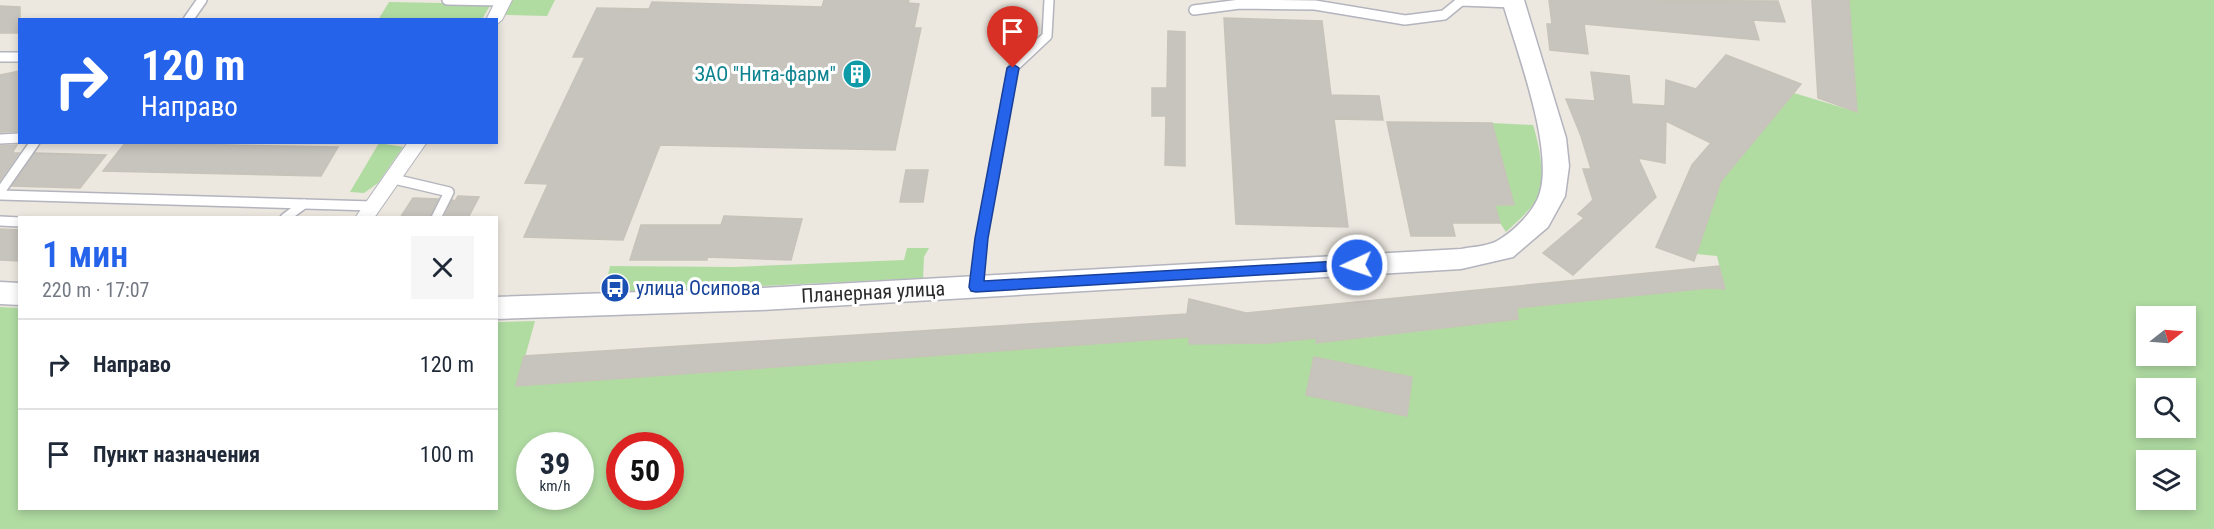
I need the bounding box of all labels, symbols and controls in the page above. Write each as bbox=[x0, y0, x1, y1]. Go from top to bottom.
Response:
pin bbox=[987, 6, 1038, 68]
icon: arrive bbox=[996, 15, 1029, 48]
text: 120 m bbox=[141, 41, 246, 90]
icon: right bbox=[42, 42, 120, 120]
building icon: ЗАО "Нита-фарм" bbox=[841, 58, 873, 90]
place label: ЗАО "Нита-фарм" bbox=[694, 62, 836, 86]
text: Направо bbox=[141, 91, 238, 123]
position arrow bbox=[1325, 233, 1389, 297]
text: 1 мин bbox=[42, 234, 128, 276]
button: close bbox=[411, 236, 474, 299]
bus stop icon: улица Осипова bbox=[599, 272, 631, 304]
place label: улица Осипова bbox=[636, 276, 760, 300]
street label: Планерная улица bbox=[800, 276, 946, 308]
text: 220 m · 17:07 bbox=[42, 278, 149, 302]
north arrow bbox=[2136, 306, 2196, 366]
map controls bbox=[2136, 306, 2196, 510]
icon: right bbox=[42, 348, 75, 381]
text: Направо bbox=[93, 352, 171, 377]
text: 120 m bbox=[420, 352, 474, 377]
button: search bbox=[2136, 378, 2196, 438]
speed limit sign: 50 bbox=[606, 432, 684, 510]
icon: arrive bbox=[42, 438, 75, 471]
text: Пункт назначения bbox=[93, 442, 260, 467]
text: 100 m bbox=[420, 442, 474, 467]
text: 39 bbox=[540, 446, 570, 481]
button: layers bbox=[2136, 450, 2196, 510]
text: km/h bbox=[540, 477, 570, 495]

